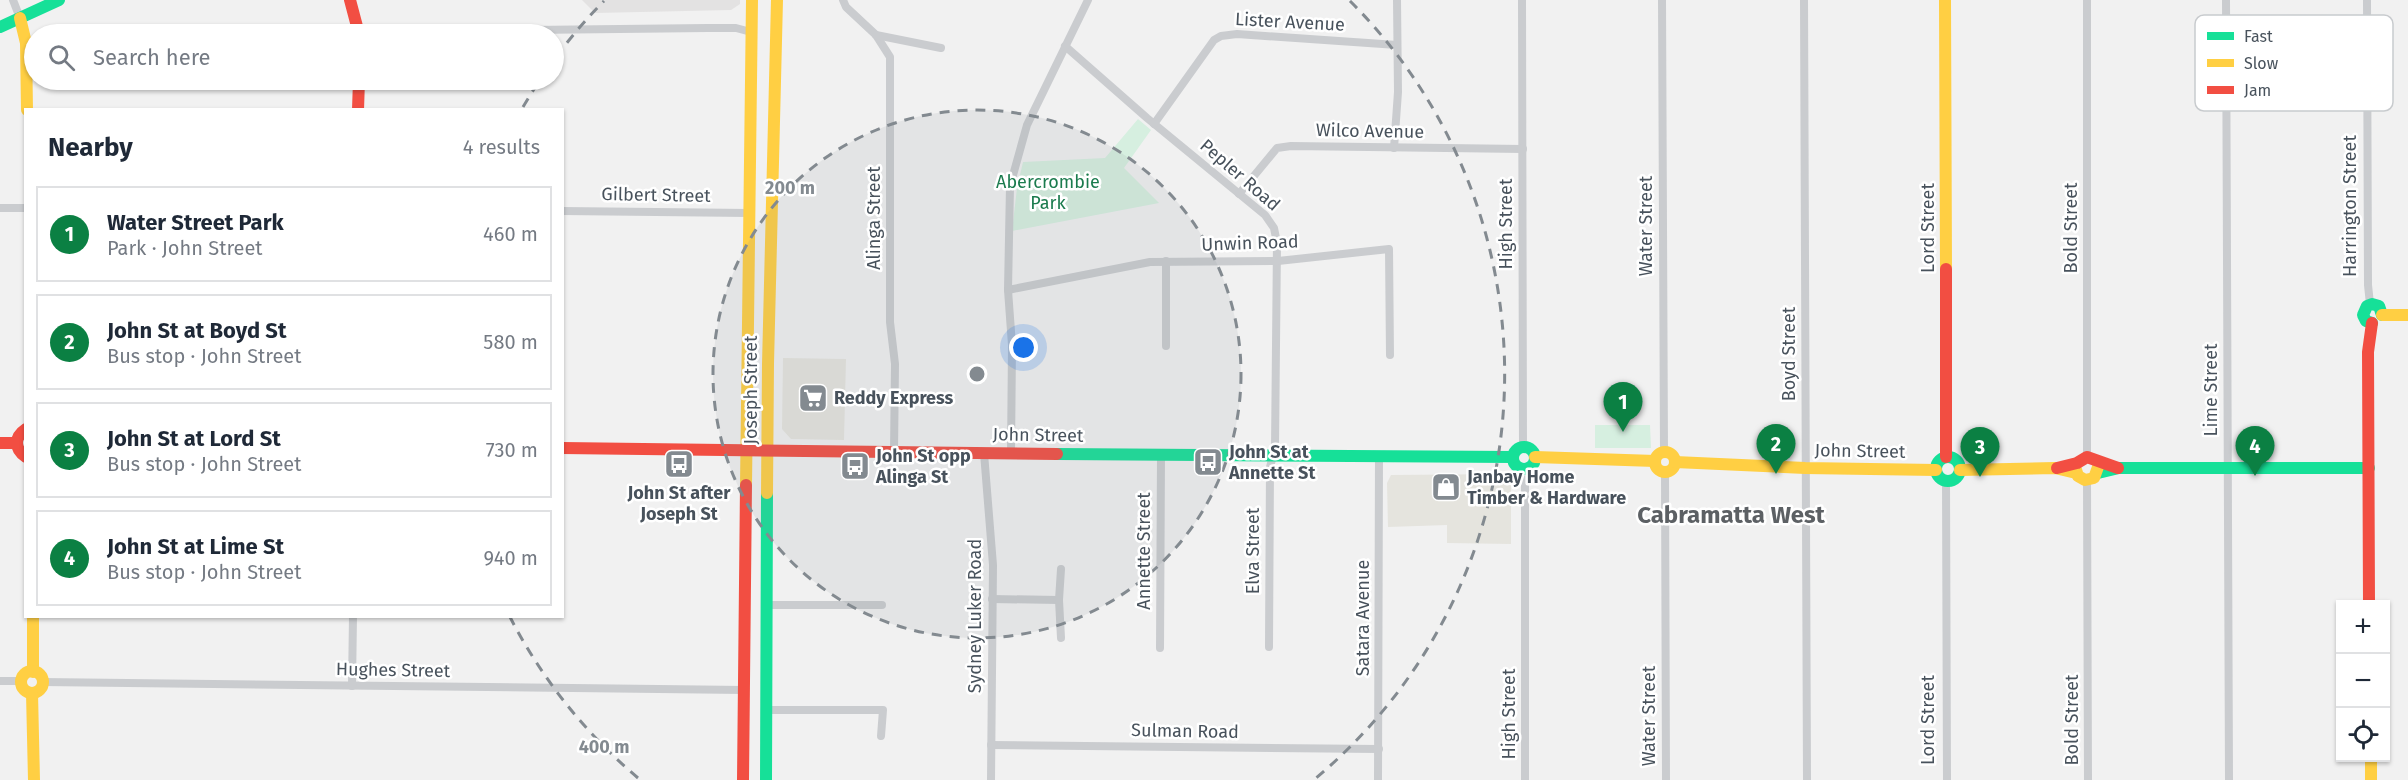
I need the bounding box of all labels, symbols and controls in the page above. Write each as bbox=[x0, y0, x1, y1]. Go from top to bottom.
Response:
street label: Lister Avenue bbox=[1235, 8, 1345, 36]
legend bbox=[2195, 15, 2393, 111]
search box bbox=[24, 24, 564, 90]
text: Fast bbox=[2244, 27, 2273, 46]
icon: search bbox=[45, 41, 78, 74]
text: Search here bbox=[93, 44, 211, 71]
text: Slow bbox=[2244, 54, 2279, 73]
text: Jam bbox=[2244, 81, 2271, 100]
street label: Wilco Avenue bbox=[1316, 119, 1424, 143]
text: Nearby bbox=[48, 132, 133, 163]
street label: Pepler Road bbox=[1196, 134, 1284, 216]
text: 4 results bbox=[463, 135, 540, 159]
street label: Harrington Street bbox=[2339, 135, 2361, 277]
street label: Alinga Street bbox=[863, 166, 885, 270]
park label: Abercrombie Park bbox=[996, 171, 1100, 214]
street label: Water Street bbox=[1635, 175, 1657, 276]
text: 200 m bbox=[765, 177, 815, 199]
street label: High Street bbox=[1495, 178, 1517, 269]
street label: Bold Street bbox=[2060, 182, 2082, 274]
street label: Gilbert Street bbox=[601, 183, 711, 207]
street label: Lord Street bbox=[1917, 183, 1939, 273]
text: Water Street Park bbox=[107, 209, 284, 236]
text: 1 bbox=[65, 222, 74, 246]
text: 460 m bbox=[483, 222, 538, 246]
street label: Unwin Road bbox=[1201, 230, 1299, 256]
text: Park · John Street bbox=[107, 236, 263, 260]
street label: Boyd Street bbox=[1778, 306, 1800, 401]
text: John St at Boyd St bbox=[107, 317, 286, 344]
text: 2 bbox=[64, 330, 75, 354]
text: 580 m bbox=[483, 330, 538, 354]
your location bbox=[1009, 333, 1038, 362]
street label: Joseph Street bbox=[740, 335, 762, 445]
street label: Lime Street bbox=[2200, 343, 2222, 436]
text: Bus stop · John Street bbox=[107, 344, 301, 368]
centre of rings bbox=[967, 364, 987, 384]
supermarket icon: Reddy Express bbox=[797, 382, 829, 414]
pin: 1 bbox=[1604, 382, 1642, 432]
place label: Reddy Express bbox=[834, 387, 954, 409]
street label: John Street bbox=[992, 423, 1084, 447]
pin: 2 bbox=[1756, 424, 1796, 474]
text: John St at Lord St bbox=[107, 425, 281, 452]
pin: 4 bbox=[2236, 426, 2274, 476]
pin: 3 bbox=[1960, 428, 2000, 477]
text: 3 bbox=[64, 438, 75, 462]
text: 730 m bbox=[486, 438, 538, 462]
street label: John Street bbox=[1814, 439, 1906, 463]
place label: John St at Annette St bbox=[1228, 441, 1316, 484]
place label: John St opp Alinga St bbox=[875, 445, 971, 488]
bus stop icon: John St at Annette St bbox=[1192, 446, 1224, 478]
bus stop icon: John St after Joseph St bbox=[663, 448, 695, 480]
bus stop icon: John St opp Alinga St bbox=[839, 450, 871, 482]
text: Bus stop · John Street bbox=[107, 452, 301, 476]
place label: Janbay Home Timber & Hardware bbox=[1466, 466, 1626, 509]
shop icon: Janbay Home Timber & Hardware bbox=[1430, 471, 1462, 503]
place label: John St after Joseph St bbox=[627, 482, 731, 525]
street label: Annette Street bbox=[1133, 492, 1155, 610]
district label: Cabramatta West bbox=[1637, 501, 1826, 529]
street label: Elva Street bbox=[1242, 507, 1264, 594]
text: John St at Lime St bbox=[107, 533, 284, 560]
street label: Sydney Luker Road bbox=[964, 539, 986, 693]
text: 4 bbox=[64, 546, 75, 570]
text: 940 m bbox=[483, 546, 538, 570]
text: Bus stop · John Street bbox=[107, 560, 301, 584]
street label: Satara Avenue bbox=[1352, 560, 1374, 676]
map controls bbox=[2336, 600, 2390, 762]
button: + bbox=[2336, 600, 2390, 654]
button: − bbox=[2336, 654, 2390, 708]
street label: Hughes Street bbox=[336, 658, 451, 682]
street label: Water Street bbox=[1638, 665, 1660, 766]
street label: High Street bbox=[1498, 668, 1520, 759]
street label: Bold Street bbox=[2061, 674, 2083, 766]
street label: Lord Street bbox=[1917, 675, 1939, 765]
button: locate bbox=[2336, 708, 2390, 762]
street label: Sulman Road bbox=[1131, 719, 1239, 743]
text: 400 m bbox=[579, 736, 629, 758]

